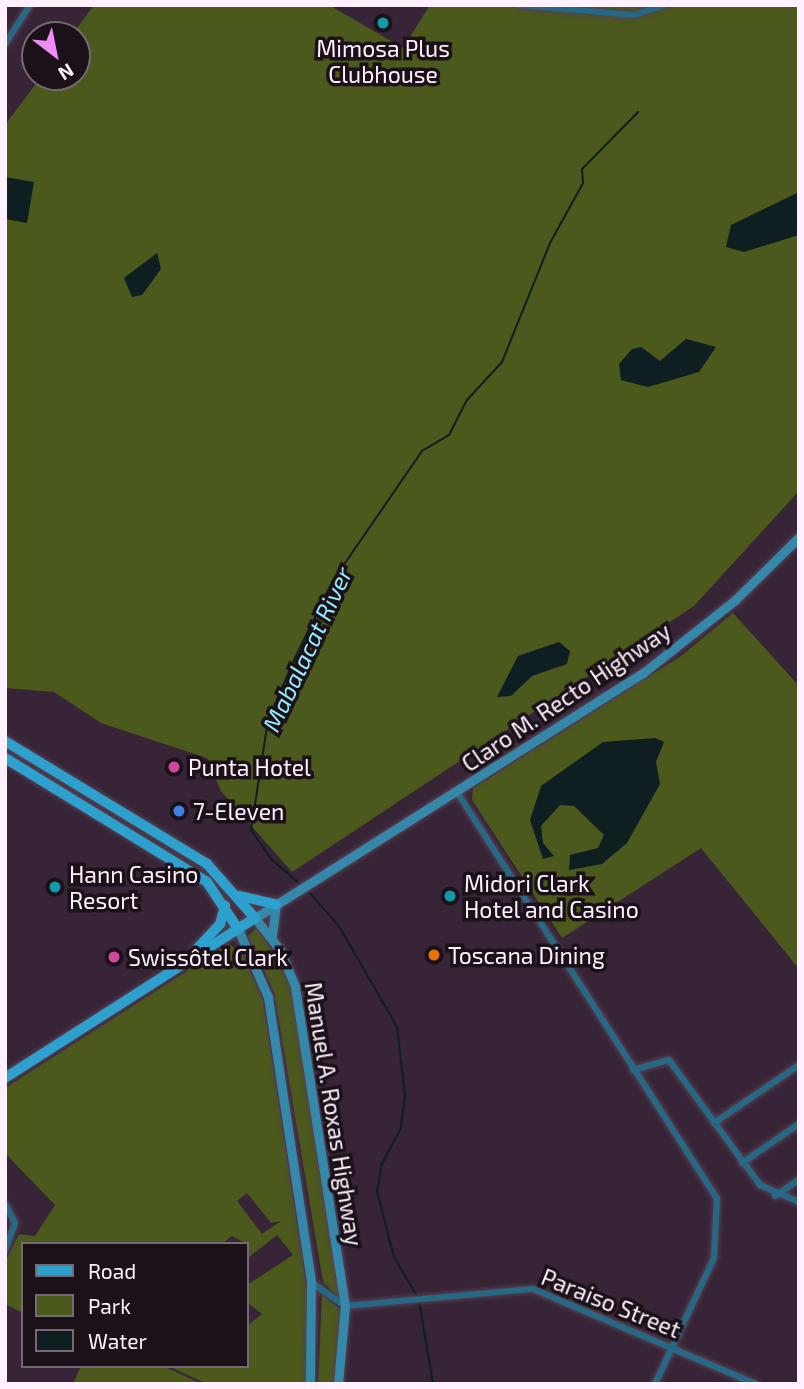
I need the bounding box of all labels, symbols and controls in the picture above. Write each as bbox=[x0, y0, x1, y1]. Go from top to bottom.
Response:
marker: Mimosa Plus Clubhouse bbox=[375, 15, 391, 31]
north arrow bbox=[21, 21, 91, 91]
place label: Mimosa Plus Clubhouse bbox=[316, 34, 450, 88]
text: N bbox=[54, 59, 78, 86]
water label: Mabalacat River bbox=[256, 562, 358, 736]
street label: Claro M. Recto Highway bbox=[456, 617, 676, 777]
place label: Punta Hotel bbox=[188, 753, 311, 781]
marker: Punta Hotel bbox=[166, 759, 182, 775]
place label: 7-Eleven bbox=[193, 797, 284, 825]
marker: 7-Eleven bbox=[171, 803, 187, 819]
place label: Hann Casino Resort bbox=[69, 860, 198, 914]
place label: Midori Clark Hotel and Casino bbox=[464, 869, 639, 923]
marker: Hann Casino Resort bbox=[47, 879, 63, 895]
marker: Midori Clark Hotel and Casino bbox=[442, 888, 458, 904]
place label: Toscana Dining bbox=[448, 941, 605, 969]
place label: Swissôtel Clark bbox=[128, 943, 288, 971]
marker: Toscana Dining bbox=[426, 947, 442, 963]
marker: Swissôtel Clark bbox=[106, 949, 122, 965]
street label: Manuel A. Roxas Highway bbox=[299, 980, 369, 1248]
legend bbox=[21, 1242, 248, 1368]
text: Road bbox=[88, 1258, 136, 1283]
street label: Paraiso Street bbox=[537, 1263, 685, 1343]
text: Park bbox=[88, 1293, 131, 1318]
text: Water bbox=[88, 1328, 147, 1353]

